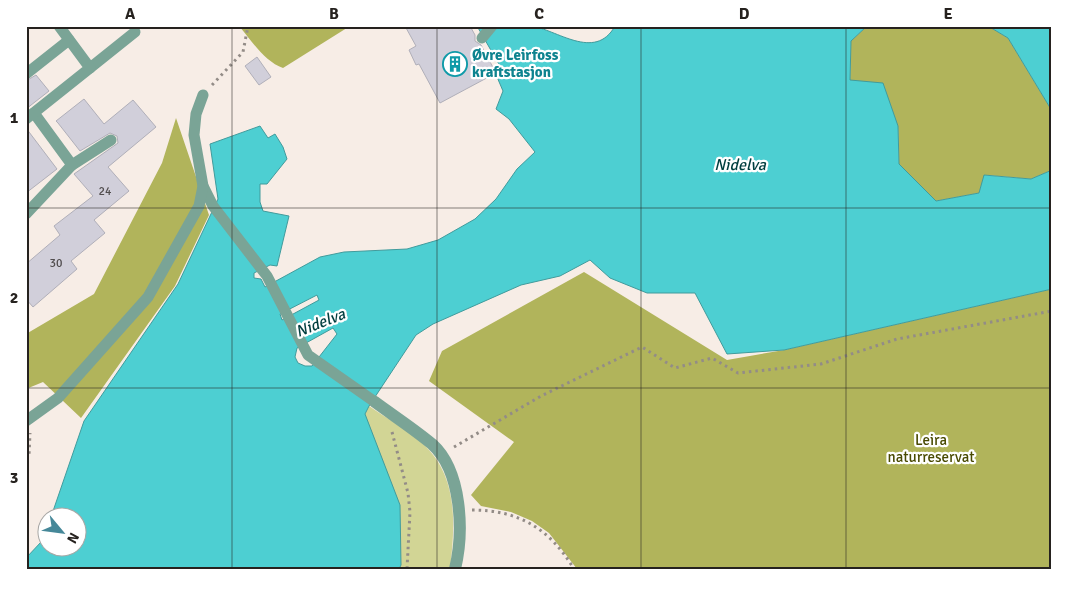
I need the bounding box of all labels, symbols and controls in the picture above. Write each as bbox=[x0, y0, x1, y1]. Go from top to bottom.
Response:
text: A bbox=[125, 4, 136, 24]
text: B bbox=[329, 4, 339, 24]
text: C bbox=[534, 4, 544, 24]
text: D bbox=[739, 4, 750, 24]
text: E bbox=[943, 4, 953, 24]
place label: Øvre Leirfoss kraftstasjon bbox=[472, 46, 559, 81]
building icon: Øvre Leirfoss kraftstasjon bbox=[442, 51, 468, 77]
text: 1 bbox=[10, 108, 19, 128]
water label: Nidelva bbox=[714, 155, 767, 175]
house number: 24 bbox=[99, 184, 112, 199]
house number: 30 bbox=[50, 256, 62, 271]
text: 2 bbox=[10, 288, 18, 308]
water label: Nidelva bbox=[293, 304, 349, 342]
park label: Leira naturreservat bbox=[888, 431, 974, 466]
text: 3 bbox=[10, 468, 18, 488]
north arrow bbox=[38, 508, 88, 558]
text: N bbox=[63, 530, 83, 546]

